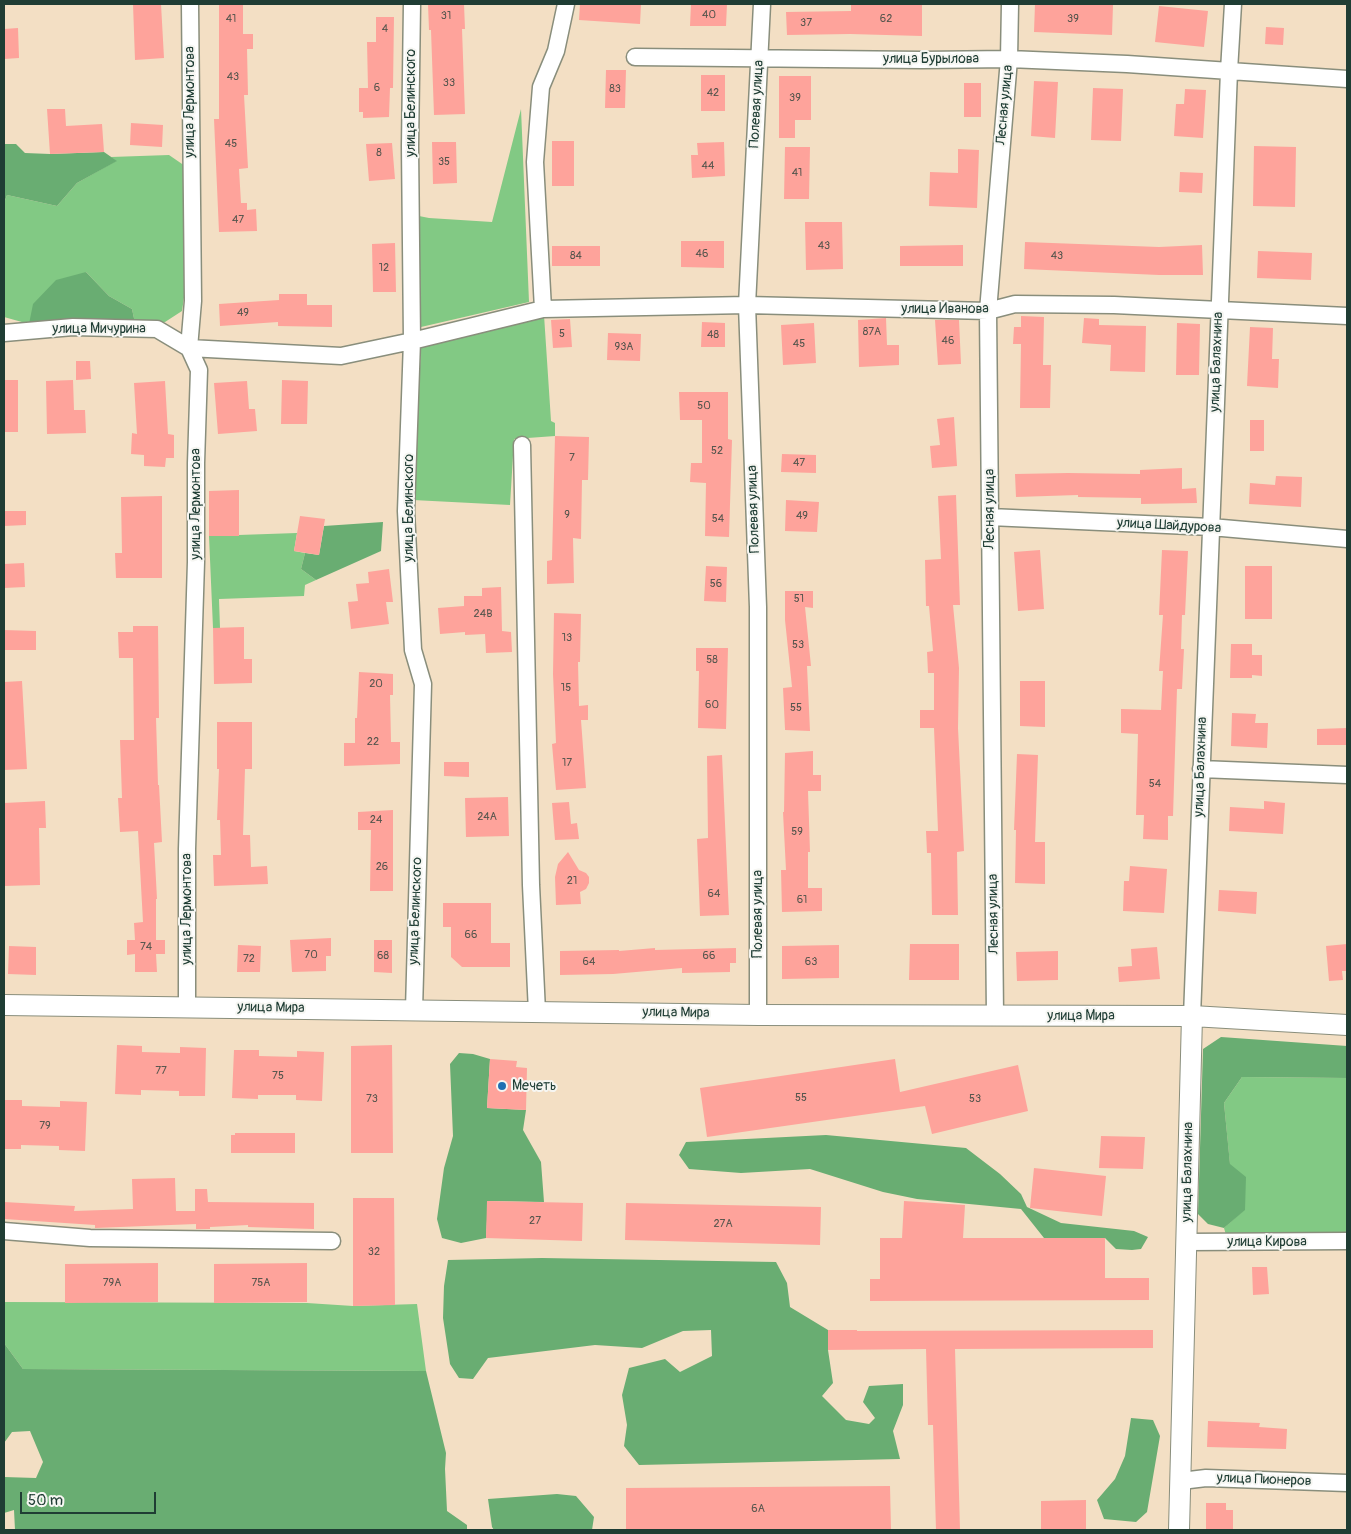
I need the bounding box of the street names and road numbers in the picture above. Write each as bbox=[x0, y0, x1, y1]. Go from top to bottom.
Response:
street label: улица Лермонтова bbox=[182, 46, 198, 158]
street label: улица Белинского bbox=[403, 49, 419, 157]
street label: улица Бурылова bbox=[883, 51, 979, 67]
street label: Полевая улица bbox=[746, 60, 768, 148]
street label: Лесная улица bbox=[993, 64, 1017, 146]
street label: улица Иванова bbox=[901, 301, 989, 317]
street label: улица Балахнина bbox=[1207, 312, 1227, 412]
street label: улица Мичурина bbox=[52, 321, 146, 337]
street label: улица Лермонтова bbox=[188, 448, 204, 560]
street label: улица Белинского bbox=[401, 454, 417, 562]
street label: Полевая улица bbox=[744, 465, 764, 553]
street label: Лесная улица bbox=[982, 469, 998, 549]
street label: улица Шайдурова bbox=[1116, 515, 1222, 537]
street label: улица Балахнина bbox=[1191, 717, 1211, 817]
street label: улица Лермонтова bbox=[179, 853, 195, 965]
street label: улица Белинского bbox=[406, 857, 426, 965]
street label: Полевая улица bbox=[750, 870, 766, 958]
street label: Лесная улица bbox=[985, 874, 1003, 954]
street label: улица Мира bbox=[237, 999, 305, 1017]
street label: улица Мира bbox=[642, 1004, 710, 1022]
street label: улица Мира bbox=[1047, 1008, 1115, 1024]
street label: улица Балахнина bbox=[1179, 1122, 1197, 1222]
street label: улица Кирова bbox=[1227, 1234, 1307, 1250]
street label: улица Пионеров bbox=[1216, 1470, 1312, 1490]

